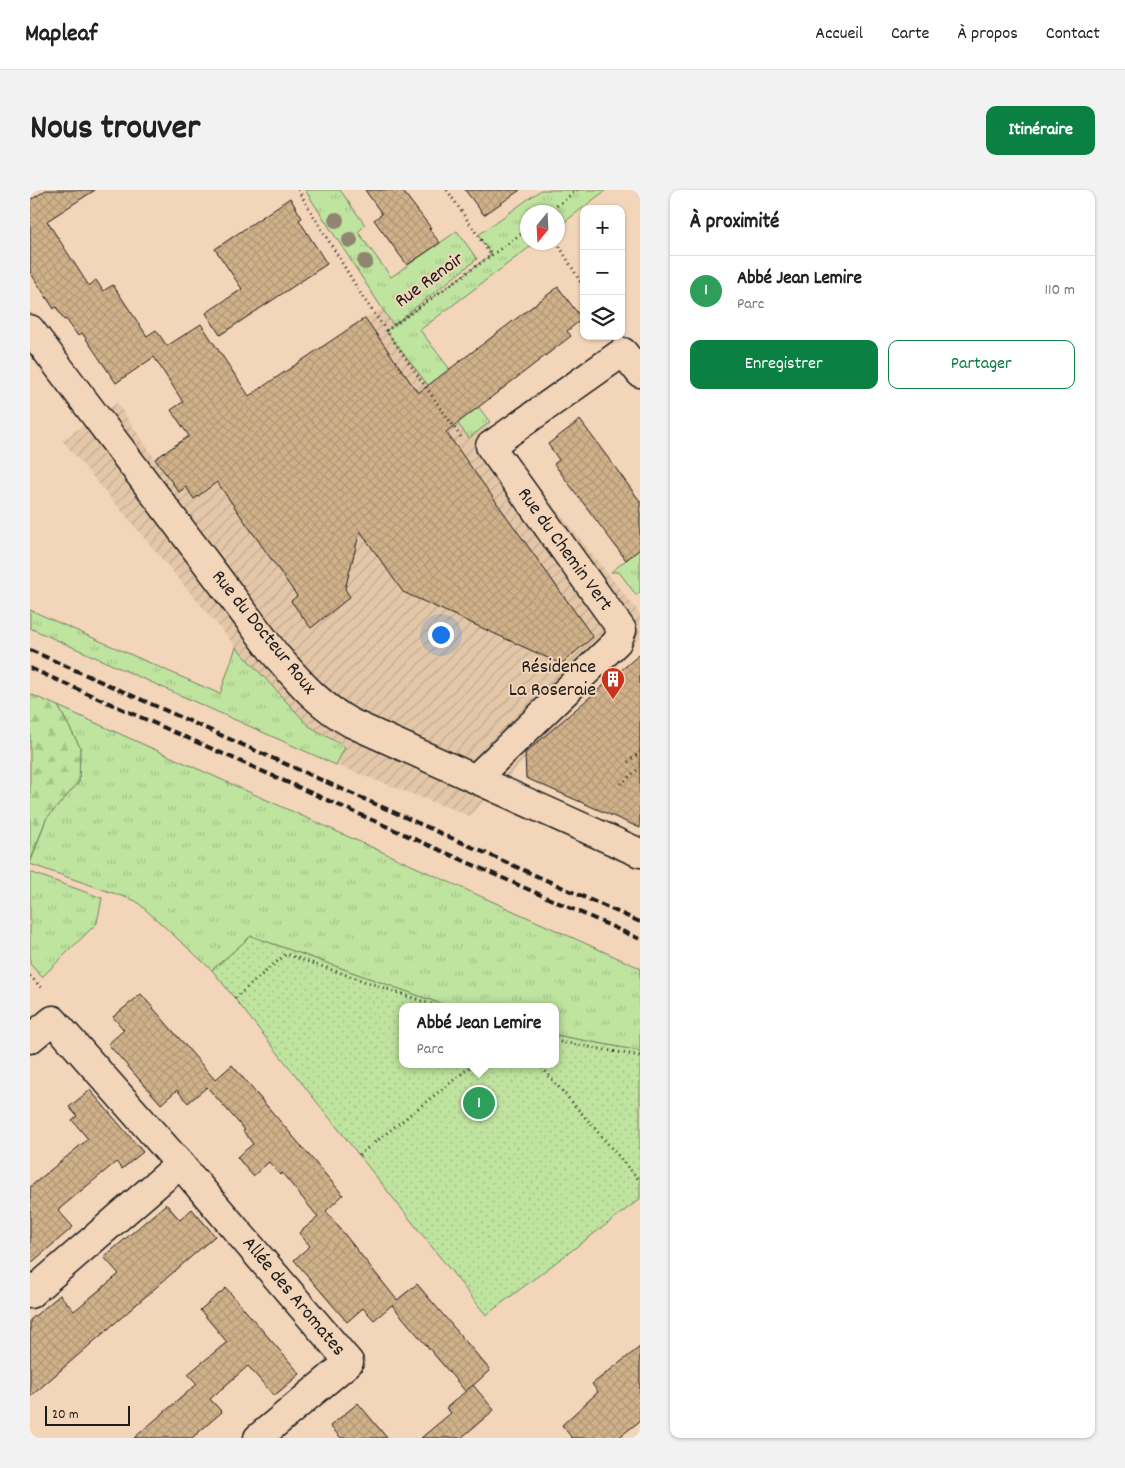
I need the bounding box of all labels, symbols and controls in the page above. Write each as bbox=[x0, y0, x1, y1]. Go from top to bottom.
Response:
text: Mapleaf bbox=[25, 18, 97, 52]
text: Accueil bbox=[815, 22, 863, 47]
text: Carte bbox=[891, 22, 930, 47]
text: À propos bbox=[958, 22, 1018, 47]
text: Contact bbox=[1046, 22, 1100, 47]
text: Nous trouver bbox=[30, 105, 200, 155]
button: Itinéraire bbox=[986, 106, 1095, 155]
north arrow bbox=[520, 205, 565, 250]
map controls bbox=[580, 205, 625, 340]
button: + bbox=[580, 205, 625, 250]
text: À proximité bbox=[690, 208, 779, 238]
street label: Rue Renoir bbox=[390, 246, 471, 316]
button: − bbox=[580, 250, 625, 295]
text: Abbé Jean Lemire bbox=[737, 266, 862, 293]
text: 1 bbox=[704, 279, 708, 302]
text: 110 m bbox=[1045, 279, 1075, 302]
text: Parc bbox=[737, 293, 764, 316]
button: layers bbox=[580, 295, 625, 340]
button: Enregistrer bbox=[690, 340, 878, 389]
button: Partager bbox=[888, 340, 1075, 389]
street label: Rue du Chemin Vert bbox=[510, 482, 618, 618]
street label: Rue du Docteur Roux bbox=[204, 565, 322, 702]
your location bbox=[428, 622, 454, 648]
place label: Résidence La Roseraie bbox=[509, 654, 596, 705]
building icon: Résidence La Roseraie bbox=[600, 666, 626, 700]
popup bbox=[399, 1003, 559, 1068]
text: Abbé Jean Lemire bbox=[417, 1011, 541, 1038]
text: Parc bbox=[417, 1038, 444, 1061]
pin: 1 bbox=[463, 1084, 495, 1122]
street label: Allée des Aromates bbox=[235, 1231, 351, 1363]
scale bar bbox=[45, 1403, 130, 1426]
text: 20 m bbox=[52, 1405, 79, 1425]

